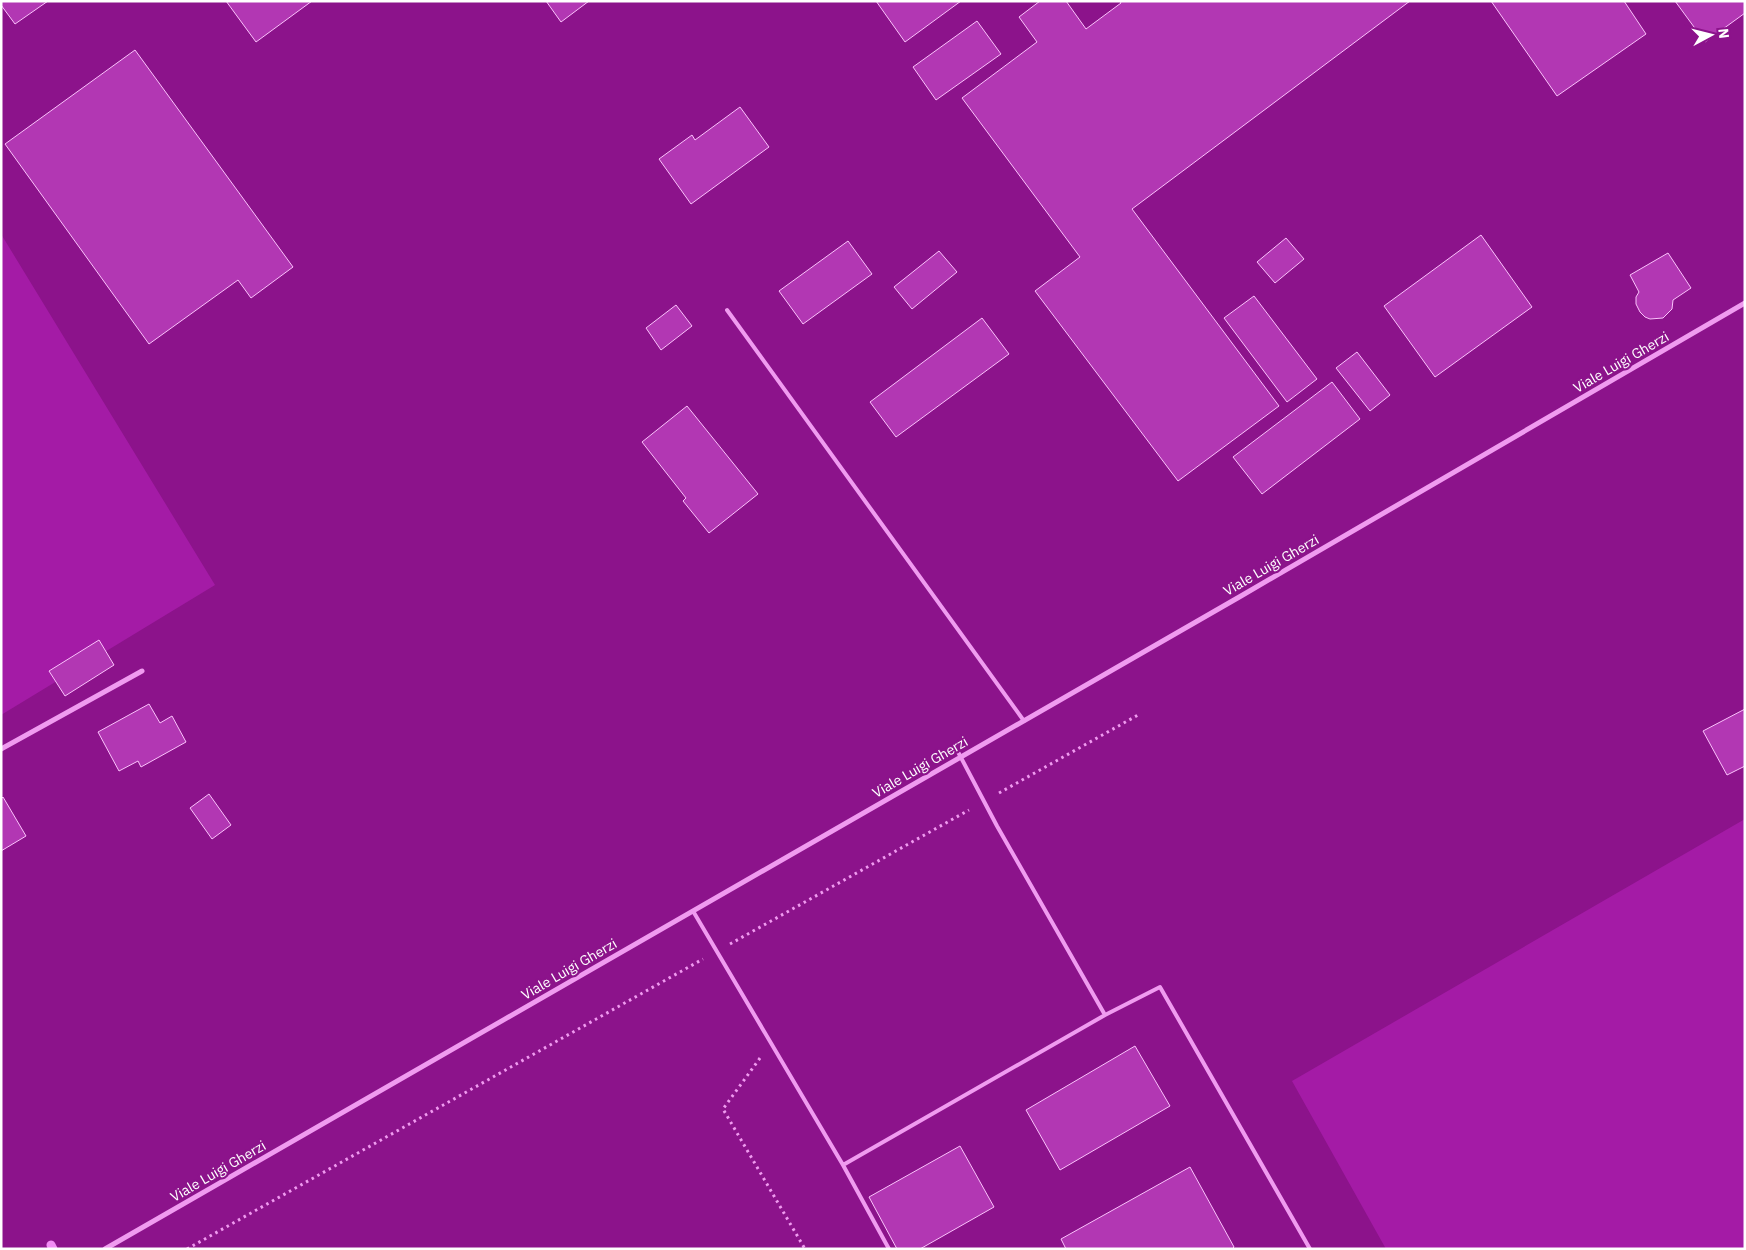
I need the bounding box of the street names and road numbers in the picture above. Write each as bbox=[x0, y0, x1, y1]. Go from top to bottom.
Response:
street label: Viale Luigi Gherzi bbox=[1570, 327, 1672, 397]
street label: Viale Luigi Gherzi bbox=[1220, 530, 1322, 600]
street label: Viale Luigi Gherzi bbox=[869, 732, 971, 802]
street label: Viale Luigi Gherzi bbox=[518, 934, 620, 1004]
street label: Viale Luigi Gherzi bbox=[167, 1136, 269, 1206]

